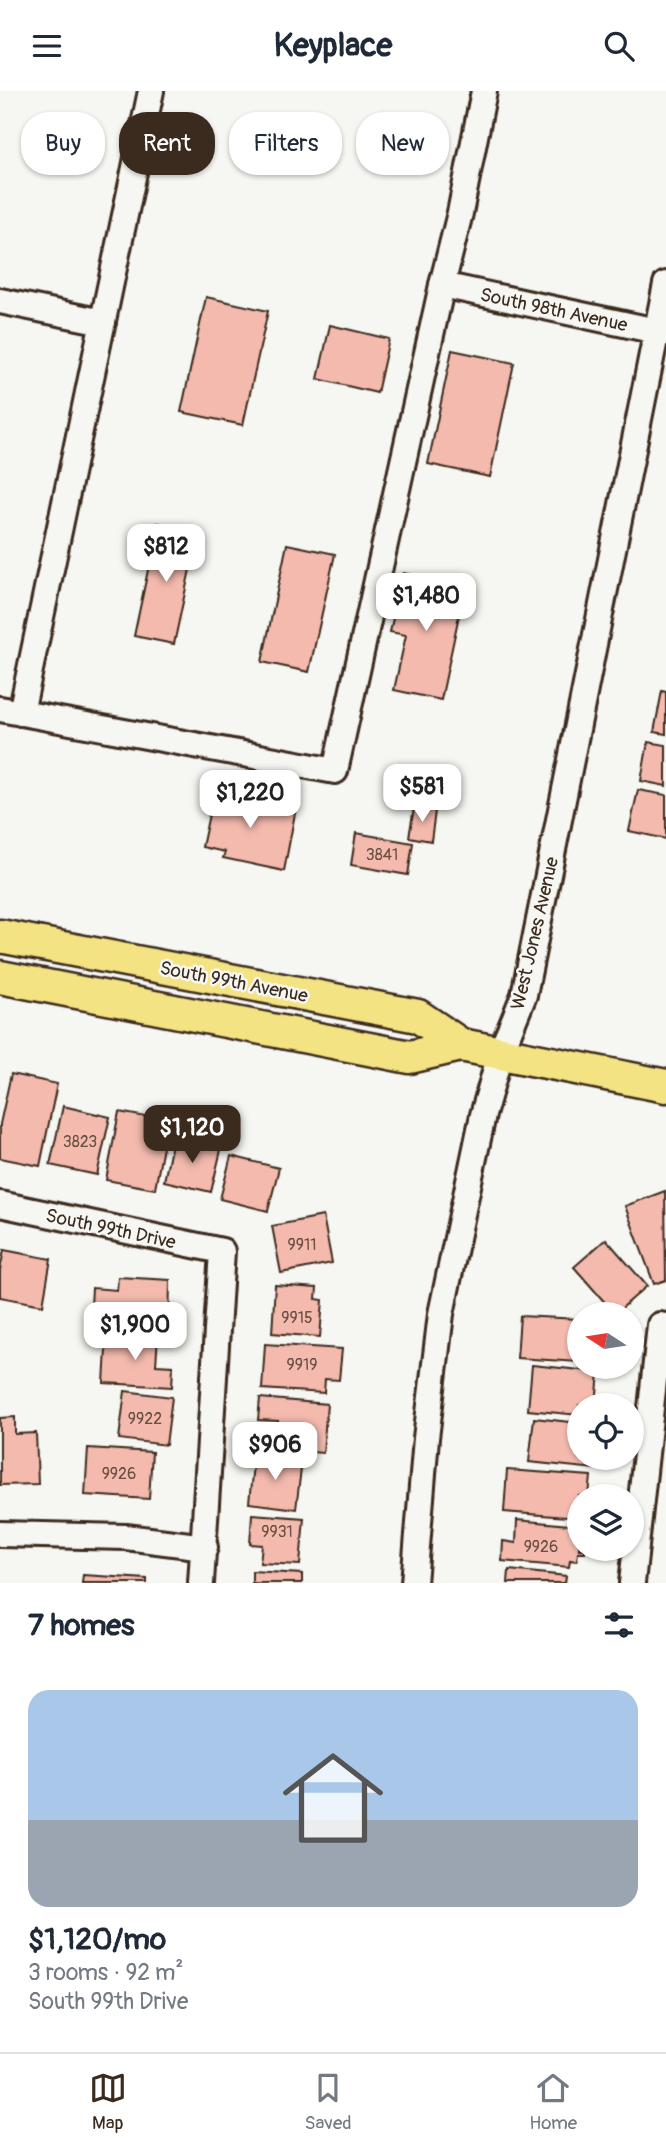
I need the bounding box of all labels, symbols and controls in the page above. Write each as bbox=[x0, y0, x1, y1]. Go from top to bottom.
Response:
text: Keyplace bbox=[274, 26, 392, 66]
icon: menu bbox=[28, 27, 66, 65]
icon: search bbox=[600, 27, 638, 65]
chip: Buy bbox=[21, 112, 105, 175]
chip: Rent bbox=[119, 112, 215, 175]
chip: Filters bbox=[229, 112, 342, 175]
chip: New bbox=[356, 112, 449, 175]
street label: South 98th Avenue bbox=[478, 283, 630, 337]
pin: $812 bbox=[125, 525, 207, 584]
text: $812 bbox=[143, 532, 189, 561]
pin: $1,480 bbox=[369, 573, 483, 633]
text: $1,480 bbox=[392, 581, 460, 610]
pin: $581 bbox=[381, 765, 463, 824]
pin: $1,220 bbox=[193, 771, 307, 830]
text: $581 bbox=[399, 772, 445, 801]
text: $1,220 bbox=[216, 778, 284, 807]
house number: 3841 bbox=[366, 845, 398, 865]
street label: West Jones Avenue bbox=[506, 854, 564, 1012]
street label: South 99th Avenue bbox=[158, 956, 310, 1008]
pin: $1,120 bbox=[135, 1105, 249, 1165]
text: $1,120 bbox=[160, 1113, 224, 1142]
house number: 3823 bbox=[63, 1132, 97, 1152]
street label: South 99th Drive bbox=[44, 1203, 179, 1255]
house number: 9911 bbox=[288, 1235, 317, 1255]
north arrow bbox=[567, 1302, 644, 1379]
map controls bbox=[567, 1302, 644, 1561]
pin: $1,900 bbox=[78, 1303, 192, 1362]
house number: 9915 bbox=[281, 1308, 313, 1328]
text: $1,900 bbox=[100, 1310, 170, 1339]
house number: 9919 bbox=[287, 1355, 317, 1375]
button: locate bbox=[567, 1393, 644, 1470]
house number: 9922 bbox=[128, 1409, 162, 1429]
pin: $906 bbox=[234, 1423, 316, 1482]
text: $906 bbox=[248, 1430, 302, 1459]
house number: 9926 bbox=[102, 1464, 136, 1484]
button: layers bbox=[567, 1484, 644, 1561]
house number: 9931 bbox=[261, 1522, 293, 1542]
house number: 9926 bbox=[524, 1537, 558, 1557]
icon: filters bbox=[600, 1606, 638, 1644]
text: 7 homes bbox=[28, 1607, 135, 1644]
icon: home bbox=[270, 1735, 396, 1861]
text: $1,120/mo bbox=[28, 1921, 166, 1958]
text: 3 rooms · 92 m² bbox=[28, 1958, 183, 1987]
text: South 99th Drive bbox=[28, 1987, 188, 2016]
tab: Map bbox=[89, 2069, 127, 2135]
tab: Saved bbox=[304, 2069, 352, 2135]
tab: Home bbox=[529, 2069, 577, 2135]

